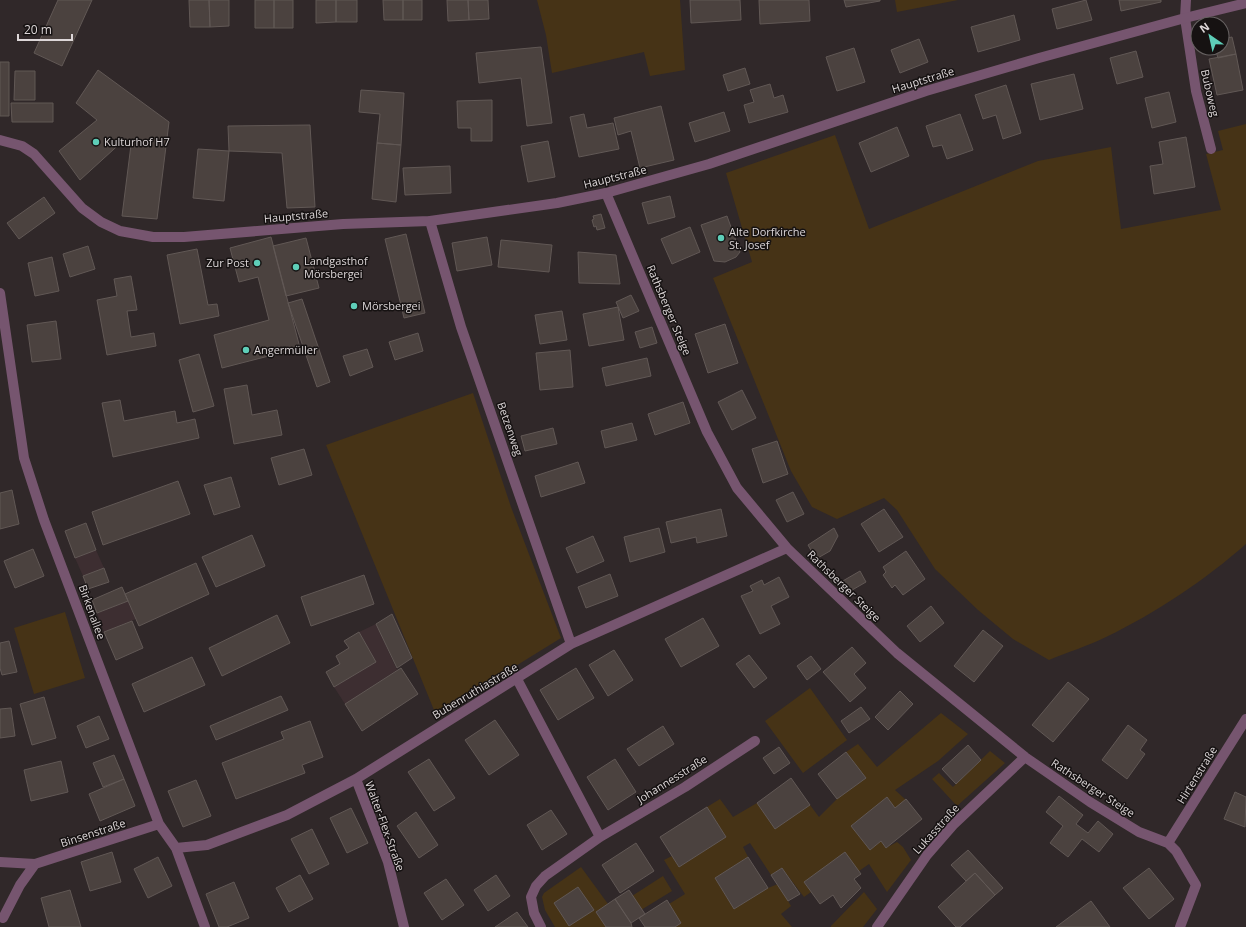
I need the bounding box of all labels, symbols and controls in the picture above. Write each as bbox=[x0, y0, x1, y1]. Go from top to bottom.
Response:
scale bar bbox=[18, 16, 72, 42]
north arrow bbox=[1190, 16, 1230, 56]
text: N bbox=[1196, 19, 1212, 36]
text: 20 m bbox=[24, 21, 52, 38]
street label: Hauptstraße bbox=[890, 63, 956, 96]
street label: Buboweg bbox=[1198, 68, 1223, 118]
place label: Kulturhof H7 bbox=[104, 134, 170, 149]
marker: Kulturhof H7 bbox=[91, 137, 101, 147]
street label: Hauptstraße bbox=[582, 161, 648, 192]
street label: Hauptstraße bbox=[263, 205, 329, 226]
place label: Alte Dorfkirche St. Josef bbox=[729, 224, 806, 252]
marker: Alte Dorfkirche St. Josef bbox=[716, 233, 726, 243]
place label: Landgasthof Mörsbergei bbox=[304, 253, 369, 281]
place label: Zur Post bbox=[206, 255, 249, 270]
marker: Zur Post bbox=[252, 258, 262, 268]
marker: Landgasthof Mörsbergei bbox=[291, 262, 301, 272]
street label: Rathsberger Steige bbox=[644, 262, 695, 357]
place label: Mörsbergei bbox=[362, 298, 421, 313]
marker: Mörsbergei bbox=[349, 301, 359, 311]
place label: Angermüller bbox=[254, 342, 318, 357]
marker: Angermüller bbox=[241, 345, 251, 355]
street label: Betzenweg bbox=[494, 400, 527, 458]
street label: Rathsberger Steige bbox=[804, 547, 884, 625]
street label: Birkenallee bbox=[76, 582, 109, 641]
street label: Bubenruthiastraße bbox=[429, 659, 520, 722]
street label: Hirtenstraße bbox=[1173, 743, 1220, 806]
street label: Johannesstraße bbox=[633, 751, 710, 807]
street label: Rathsberger Steige bbox=[1049, 755, 1138, 820]
street label: Walter-Flex-Straße bbox=[362, 779, 409, 873]
street label: Lukasstraße bbox=[909, 800, 962, 857]
street label: Binsenstraße bbox=[58, 815, 127, 850]

